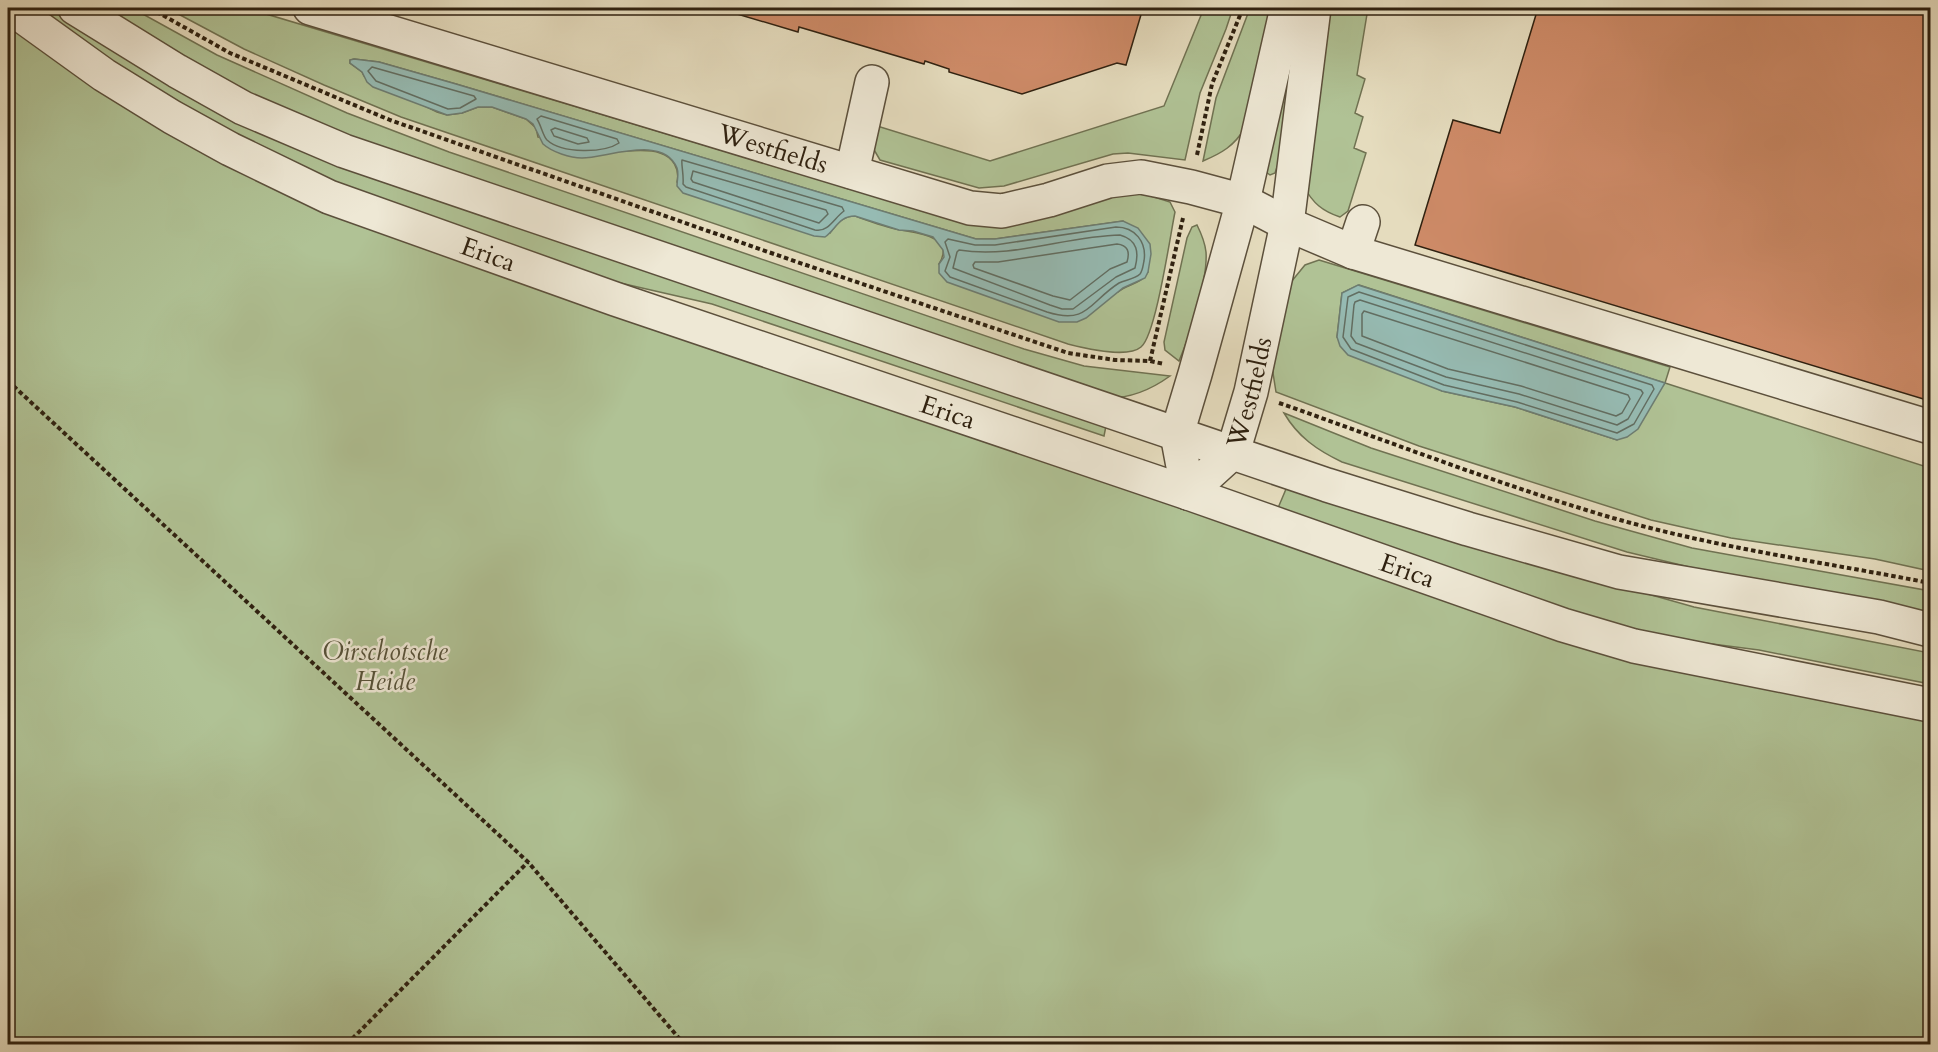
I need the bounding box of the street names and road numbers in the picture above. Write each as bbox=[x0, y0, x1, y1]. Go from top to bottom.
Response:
street label: Westfields bbox=[713, 115, 832, 182]
street label: Erica bbox=[456, 228, 521, 280]
street label: Westfields bbox=[1218, 334, 1280, 453]
street label: Erica bbox=[916, 386, 980, 437]
street label: Erica bbox=[1375, 544, 1440, 596]

